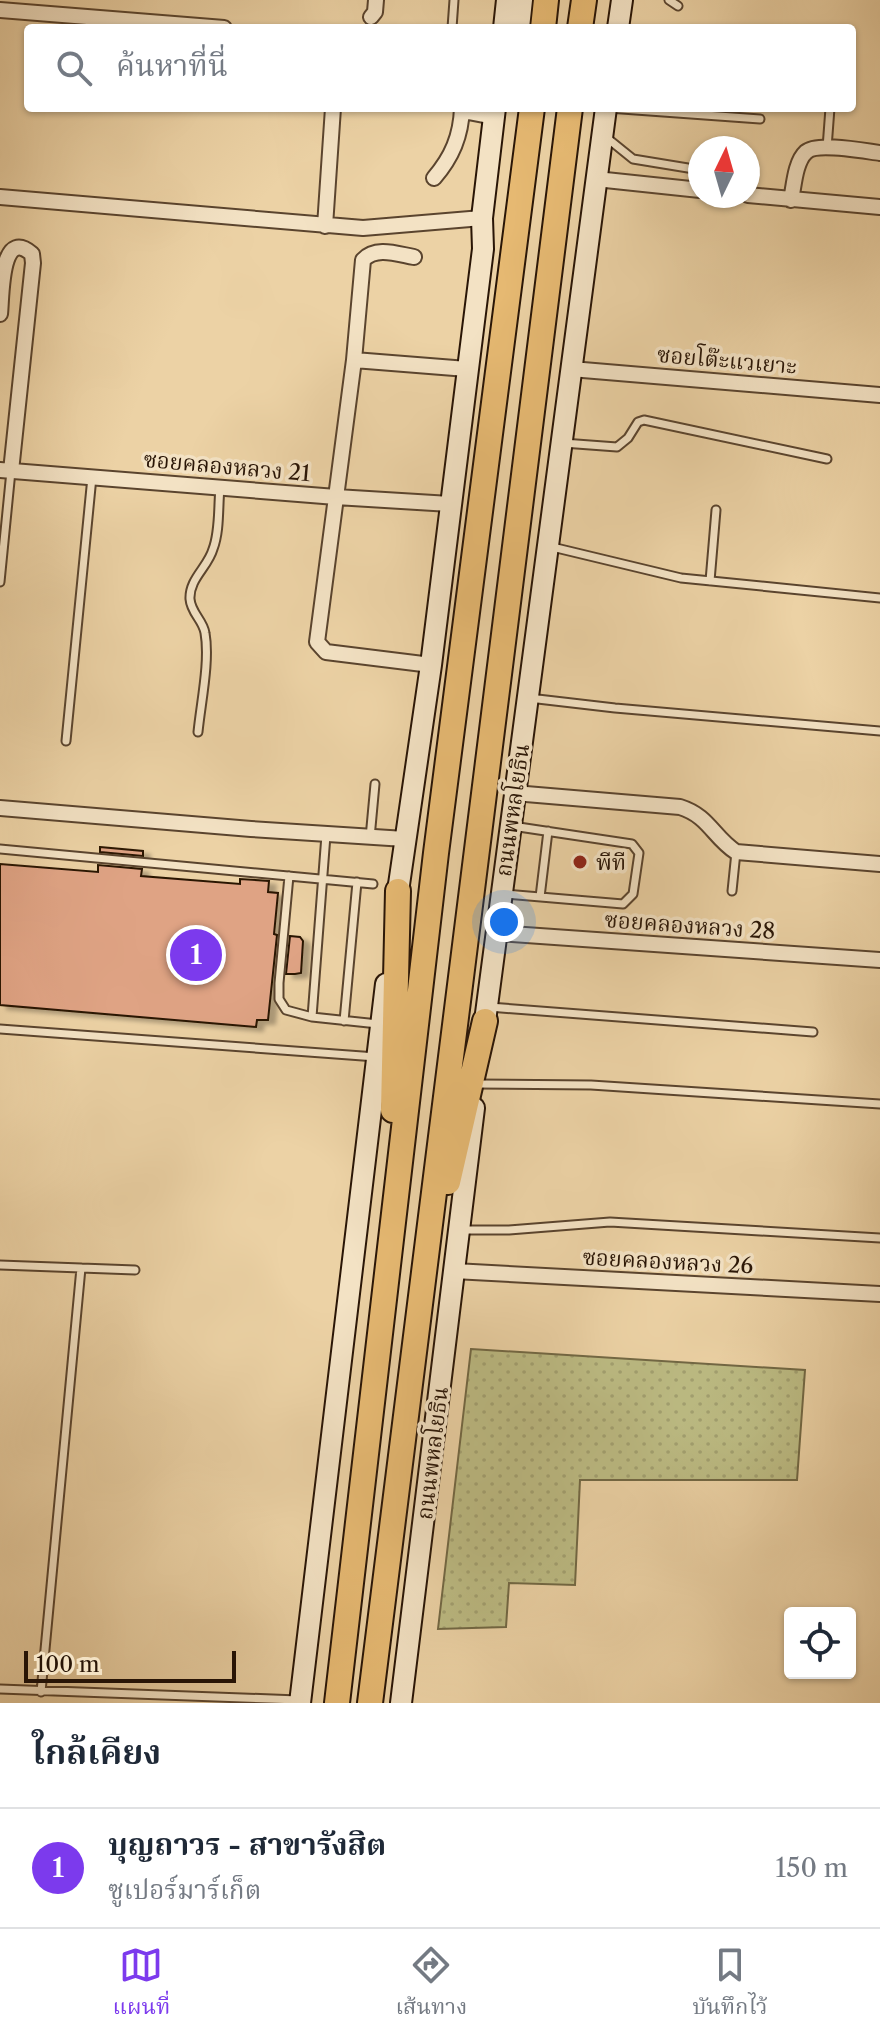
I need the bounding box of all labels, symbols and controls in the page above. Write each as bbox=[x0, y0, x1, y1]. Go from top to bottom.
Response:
search box bbox=[24, 24, 856, 112]
icon: search bbox=[52, 46, 96, 90]
text: ค้นหาที่นี่ bbox=[116, 47, 228, 84]
north arrow bbox=[688, 136, 760, 208]
street label: ซอยโต๊ะแวเยาะ bbox=[656, 340, 798, 380]
street label: ซอยคลองหลวง 21 bbox=[142, 446, 311, 487]
street label: ถนนพหลโยธิน bbox=[489, 742, 535, 878]
place label: พีที bbox=[596, 849, 626, 876]
marker: พีที bbox=[571, 853, 589, 871]
your location bbox=[484, 902, 524, 942]
street label: ซอยคลองหลวง 28 bbox=[604, 906, 776, 945]
pin: 1 bbox=[170, 925, 222, 985]
street label: ซอยคลองหลวง 26 bbox=[582, 1244, 754, 1279]
street label: ถนนพหลโยธิน bbox=[410, 1385, 454, 1521]
map controls bbox=[784, 1607, 856, 1679]
button: locate bbox=[784, 1607, 856, 1679]
scale bar bbox=[24, 1647, 236, 1683]
text: 100 m bbox=[36, 1651, 99, 1678]
text: ใกล้เคียง bbox=[32, 1731, 161, 1773]
text: บุญถาวร - สาขารังสิต bbox=[108, 1826, 386, 1863]
text: 1 bbox=[52, 1852, 64, 1884]
text: 150 m bbox=[775, 1852, 848, 1884]
text: ซูเปอร์มาร์เก็ต bbox=[108, 1874, 261, 1906]
tab: แผนที่ bbox=[113, 1943, 170, 2026]
tab: เส้นทาง bbox=[395, 1943, 467, 2026]
tab: บันทึกไว้ bbox=[692, 1943, 767, 2026]

